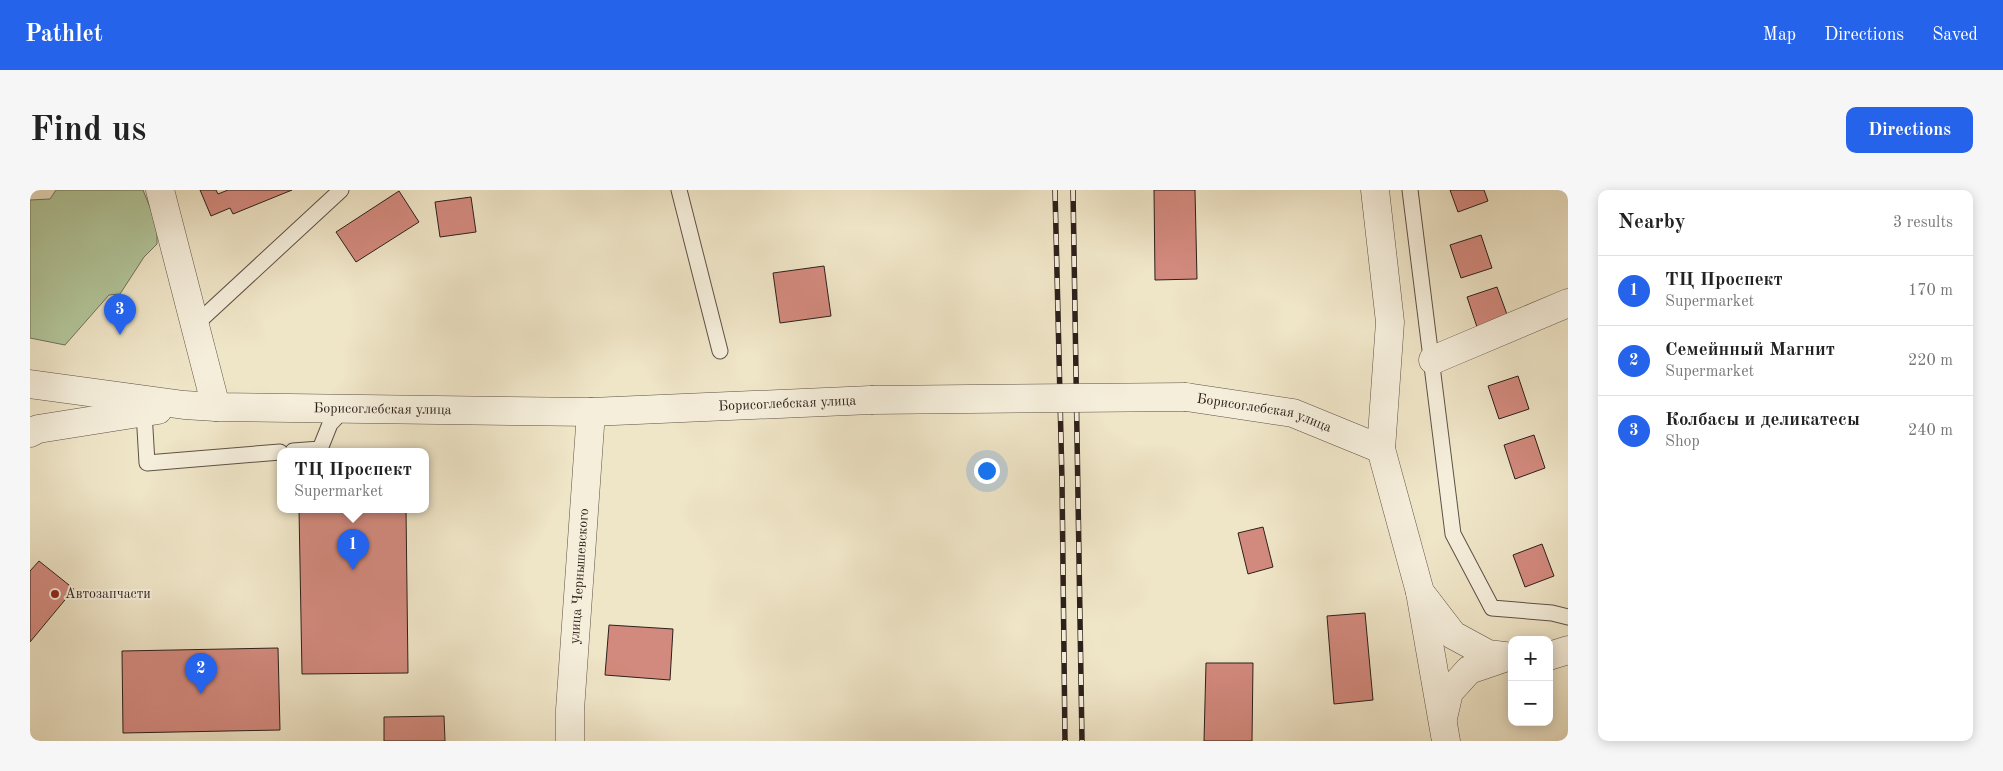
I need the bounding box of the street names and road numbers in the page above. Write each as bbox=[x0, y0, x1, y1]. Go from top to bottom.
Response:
street label: Борисоглебская улица bbox=[1196, 392, 1334, 435]
street label: Борисоглебская улица bbox=[718, 394, 857, 414]
street label: Борисоглебская улица bbox=[313, 401, 452, 417]
street label: улица Чернышевского bbox=[568, 508, 591, 645]

